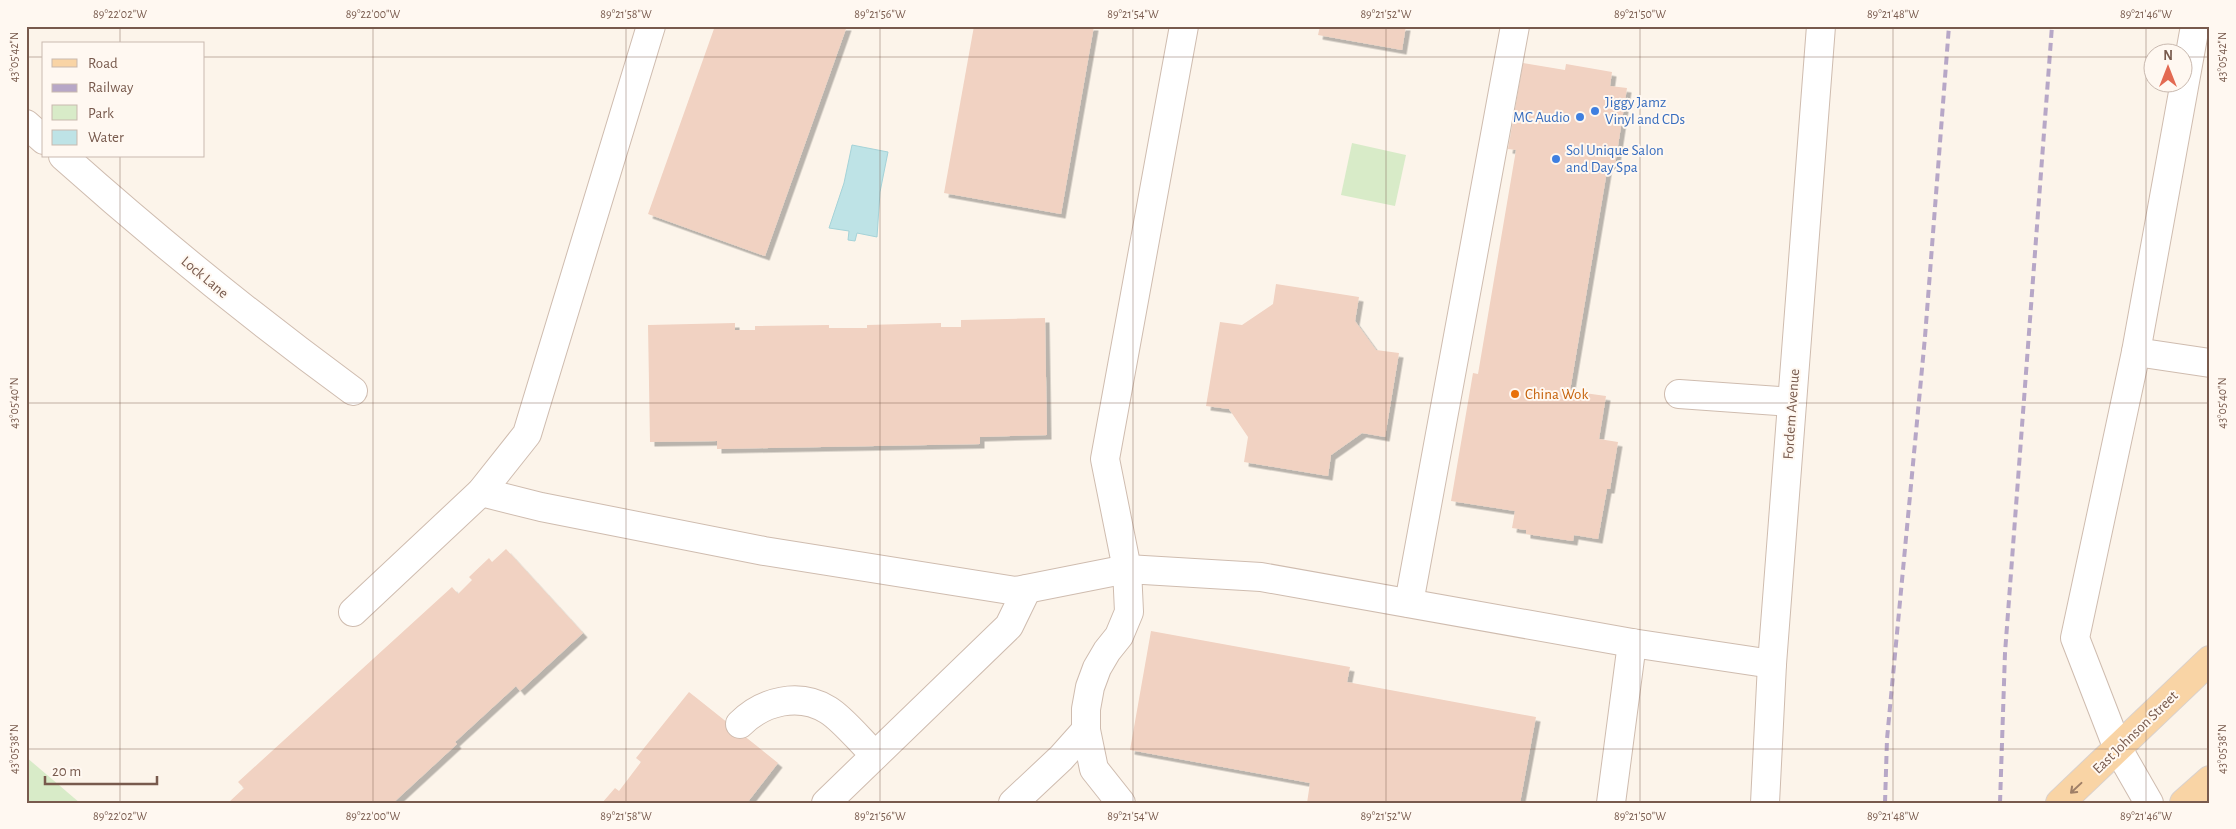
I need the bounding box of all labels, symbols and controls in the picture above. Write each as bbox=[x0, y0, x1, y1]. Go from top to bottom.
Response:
text: 89°22'02"W bbox=[93, 8, 147, 20]
text: 89°22'00"W bbox=[346, 8, 401, 20]
text: 89°21'58"W bbox=[600, 8, 652, 20]
text: 89°21'56"W bbox=[854, 8, 906, 20]
text: 89°21'54"W bbox=[1107, 8, 1159, 20]
text: 89°21'52"W bbox=[1360, 8, 1412, 20]
text: 89°21'50"W bbox=[1614, 8, 1666, 20]
text: 89°21'48"W bbox=[1867, 8, 1919, 20]
text: 89°21'46"W bbox=[2120, 8, 2172, 20]
text: 43°05'42"N bbox=[8, 32, 20, 82]
text: 43°05'42"N bbox=[2216, 32, 2228, 82]
legend bbox=[42, 42, 205, 158]
north arrow bbox=[2144, 42, 2194, 92]
text: N bbox=[2163, 49, 2173, 63]
text: Road bbox=[88, 56, 118, 71]
text: Railway bbox=[88, 80, 134, 95]
place label: Jiggy Jamz Vinyl and CDs bbox=[1605, 95, 1685, 127]
marker: Jiggy Jamz Vinyl and CDs bbox=[1589, 105, 1601, 117]
text: Park bbox=[88, 106, 114, 121]
place label: MC Audio bbox=[1513, 110, 1570, 125]
marker: MC Audio bbox=[1574, 111, 1586, 123]
text: Water bbox=[88, 130, 124, 145]
place label: Sol Unique Salon and Day Spa bbox=[1566, 143, 1664, 175]
marker: Sol Unique Salon and Day Spa bbox=[1550, 153, 1562, 165]
street label: Lock Lane bbox=[178, 254, 231, 301]
street label: Fordem Avenue bbox=[1781, 368, 1802, 460]
text: 43°05'40"N bbox=[8, 377, 20, 429]
text: 43°05'40"N bbox=[2216, 377, 2228, 429]
place label: China Wok bbox=[1525, 387, 1588, 402]
marker: China Wok bbox=[1509, 388, 1521, 400]
street label: East Johnson Street bbox=[2090, 688, 2181, 777]
text: 43°05'38"N bbox=[8, 724, 20, 774]
text: 43°05'38"N bbox=[2216, 724, 2228, 774]
scale bar bbox=[45, 754, 158, 786]
text: 20 m bbox=[52, 764, 81, 779]
one-way arrow bbox=[2069, 782, 2082, 794]
text: 89°22'02"W bbox=[93, 810, 147, 822]
text: 89°22'00"W bbox=[346, 810, 401, 822]
text: 89°21'58"W bbox=[600, 810, 652, 822]
text: 89°21'56"W bbox=[854, 810, 906, 822]
text: 89°21'54"W bbox=[1107, 810, 1159, 822]
text: 89°21'52"W bbox=[1360, 810, 1412, 822]
text: 89°21'50"W bbox=[1614, 810, 1666, 822]
text: 89°21'48"W bbox=[1867, 810, 1919, 822]
text: 89°21'46"W bbox=[2120, 810, 2172, 822]

